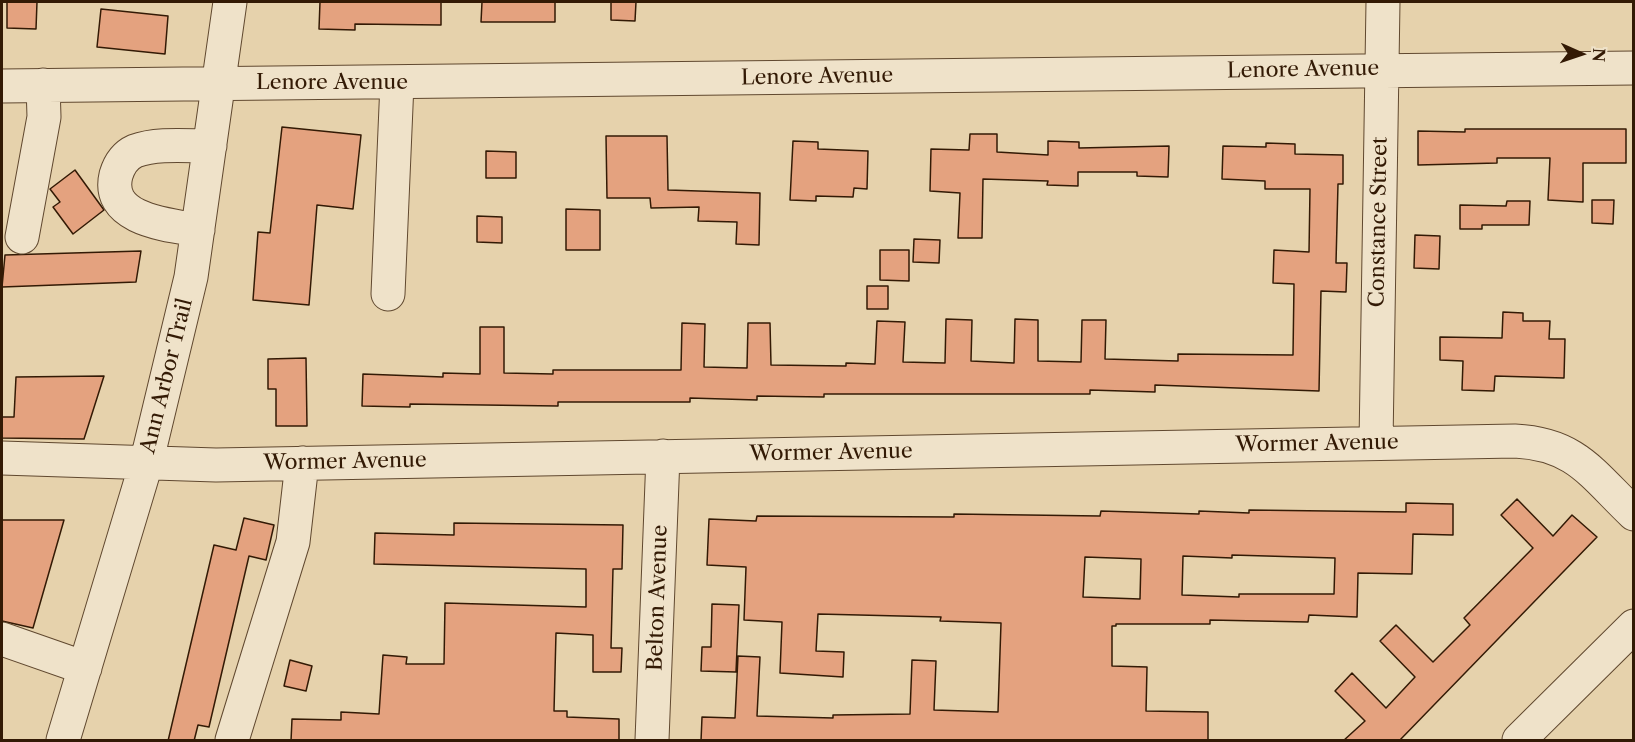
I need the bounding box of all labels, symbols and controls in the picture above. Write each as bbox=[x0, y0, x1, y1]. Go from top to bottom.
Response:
north arrow bbox=[1551, 24, 1611, 84]
text: N bbox=[1589, 47, 1609, 62]
street label: Lenore Avenue bbox=[1227, 56, 1379, 84]
street label: Lenore Avenue bbox=[741, 63, 893, 91]
street label: Lenore Avenue bbox=[256, 70, 408, 96]
street label: Constance Street bbox=[1365, 136, 1393, 308]
street label: Ann Arbor Trail bbox=[136, 296, 198, 456]
street label: Wormer Avenue bbox=[1235, 430, 1399, 458]
street label: Wormer Avenue bbox=[749, 439, 913, 467]
street label: Wormer Avenue bbox=[263, 448, 427, 476]
street label: Belton Avenue bbox=[643, 524, 673, 672]

